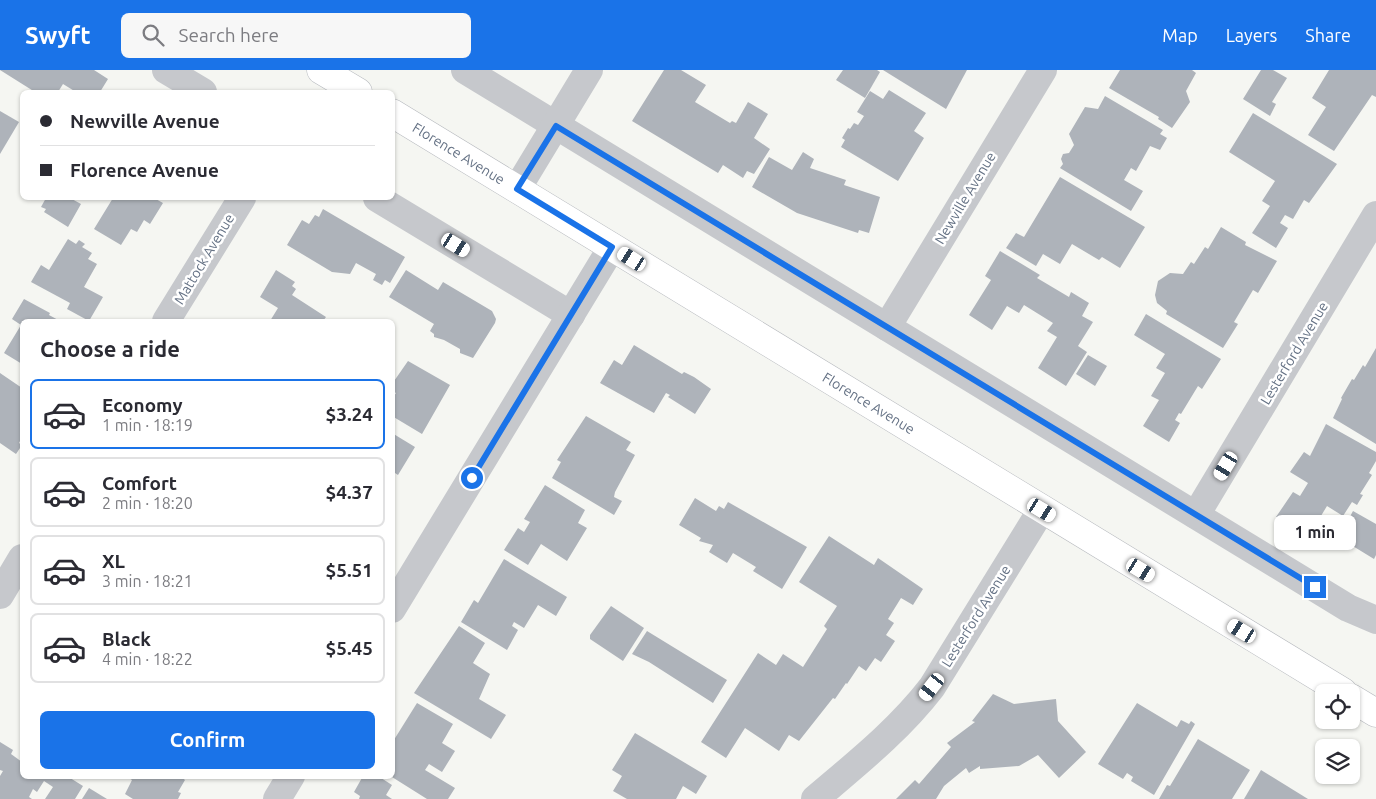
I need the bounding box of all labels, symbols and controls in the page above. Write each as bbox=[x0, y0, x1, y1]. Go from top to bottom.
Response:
search box bbox=[121, 13, 471, 58]
icon: search bbox=[139, 21, 167, 49]
text: Swyft bbox=[25, 22, 91, 49]
text: Search here bbox=[179, 24, 279, 46]
text: Map bbox=[1162, 25, 1198, 45]
text: Layers bbox=[1226, 25, 1277, 45]
text: Share bbox=[1305, 25, 1351, 45]
text: Newville Avenue bbox=[70, 110, 220, 132]
street label: Florence Avenue bbox=[410, 119, 508, 188]
street label: Newville Avenue bbox=[931, 149, 999, 247]
text: Florence Avenue bbox=[70, 159, 219, 181]
street label: Mattock Avenue bbox=[171, 211, 237, 307]
car bbox=[439, 231, 472, 259]
car bbox=[615, 245, 648, 273]
street label: Lesterford Avenue bbox=[1257, 299, 1331, 407]
text: Choose a ride bbox=[40, 336, 180, 361]
street label: Florence Avenue bbox=[820, 369, 918, 437]
icon: car bbox=[42, 392, 87, 437]
text: Economy bbox=[102, 394, 183, 416]
text: $3.24 bbox=[325, 403, 373, 425]
text: 1 min · 18:19 bbox=[102, 416, 193, 434]
car bbox=[1211, 449, 1240, 483]
route start bbox=[461, 467, 483, 489]
icon: car bbox=[42, 470, 87, 515]
text: Comfort bbox=[102, 472, 177, 494]
text: $4.37 bbox=[325, 481, 373, 503]
text: 2 min · 18:20 bbox=[102, 494, 193, 512]
car bbox=[1025, 496, 1058, 524]
callout: 1 min bbox=[1274, 514, 1356, 550]
text: 1 min bbox=[1295, 523, 1335, 541]
icon: car bbox=[42, 548, 87, 593]
text: XL bbox=[102, 550, 125, 572]
car bbox=[1124, 556, 1157, 584]
text: $5.51 bbox=[325, 559, 373, 581]
street label: Lesterford Avenue bbox=[938, 562, 1014, 670]
text: 3 min · 18:21 bbox=[102, 572, 193, 590]
route end bbox=[1304, 576, 1326, 598]
car bbox=[1225, 617, 1258, 645]
icon: car bbox=[42, 626, 87, 671]
text: Black bbox=[102, 628, 151, 650]
text: $5.45 bbox=[325, 637, 373, 659]
text: 4 min · 18:22 bbox=[102, 650, 193, 668]
car bbox=[916, 671, 947, 703]
map controls bbox=[1315, 684, 1360, 784]
button: locate bbox=[1315, 684, 1360, 729]
button: Confirm bbox=[40, 711, 375, 769]
button: layers bbox=[1315, 739, 1360, 784]

